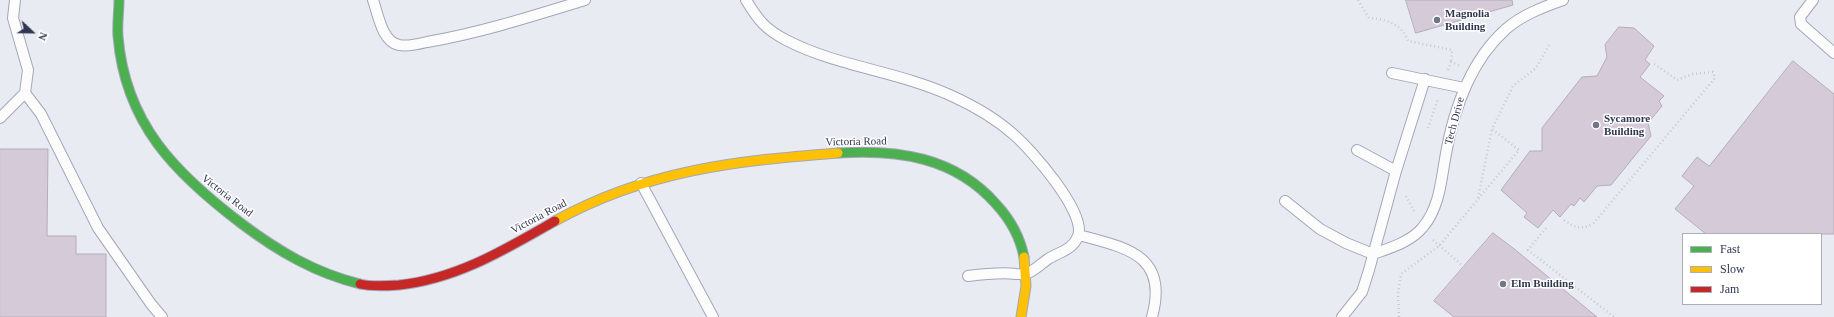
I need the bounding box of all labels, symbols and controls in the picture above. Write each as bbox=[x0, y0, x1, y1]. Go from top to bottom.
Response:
place label: Magnolia Building bbox=[1445, 7, 1490, 33]
north arrow bbox=[12, 12, 52, 52]
marker: Magnolia Building bbox=[1432, 15, 1442, 25]
text: N bbox=[36, 31, 50, 42]
street label: Tech Drive bbox=[1442, 96, 1468, 146]
place label: Sycamore Building bbox=[1604, 112, 1650, 138]
marker: Sycamore Building bbox=[1591, 120, 1601, 130]
street label: Victoria Road bbox=[825, 135, 887, 149]
street label: Victoria Road bbox=[199, 172, 255, 220]
street label: Victoria Road bbox=[509, 197, 569, 237]
legend bbox=[1682, 233, 1822, 305]
text: Fast bbox=[1720, 242, 1740, 256]
text: Slow bbox=[1720, 262, 1745, 276]
place label: Elm Building bbox=[1511, 277, 1574, 291]
marker: Elm Building bbox=[1498, 279, 1508, 289]
text: Jam bbox=[1720, 282, 1739, 296]

